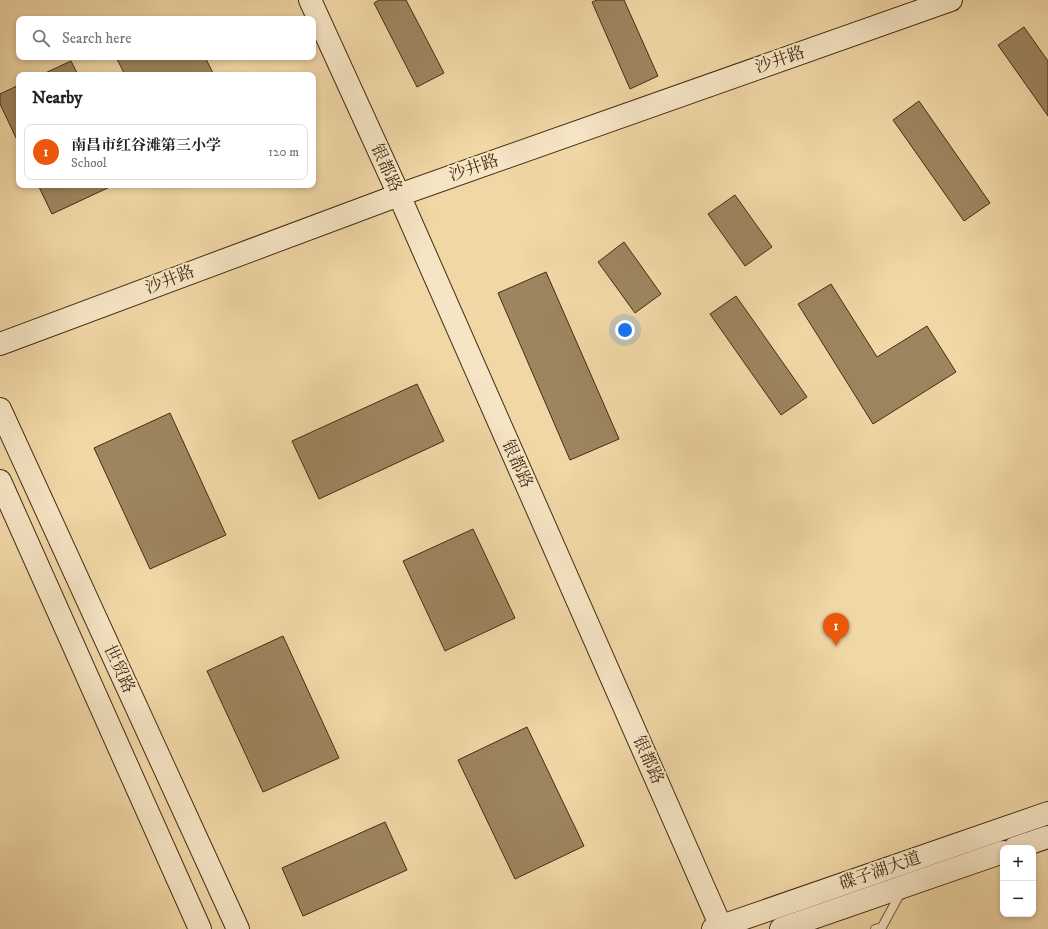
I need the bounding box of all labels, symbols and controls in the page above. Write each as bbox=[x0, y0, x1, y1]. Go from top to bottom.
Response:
search box bbox=[16, 16, 316, 60]
icon: search bbox=[30, 27, 52, 49]
text: Search here bbox=[62, 29, 131, 48]
street label: 沙井路 bbox=[752, 41, 808, 79]
text: Nearby bbox=[32, 87, 82, 109]
text: 南昌市红谷滩第三小学 bbox=[71, 136, 221, 155]
street label: 银都路 bbox=[366, 140, 406, 196]
text: 1 bbox=[44, 144, 48, 160]
text: 120 m bbox=[268, 144, 299, 160]
street label: 沙井路 bbox=[446, 149, 502, 187]
text: School bbox=[71, 155, 107, 171]
street label: 沙井路 bbox=[142, 261, 198, 299]
your location bbox=[615, 320, 635, 340]
street label: 银都路 bbox=[497, 436, 537, 492]
pin: 1 bbox=[823, 613, 849, 646]
street label: 世贸路 bbox=[98, 641, 140, 697]
street label: 银都路 bbox=[628, 732, 668, 788]
map controls bbox=[1000, 845, 1036, 917]
button: + bbox=[1000, 845, 1036, 881]
street label: 碟子湖大道 bbox=[836, 847, 924, 895]
button: − bbox=[1000, 881, 1036, 917]

